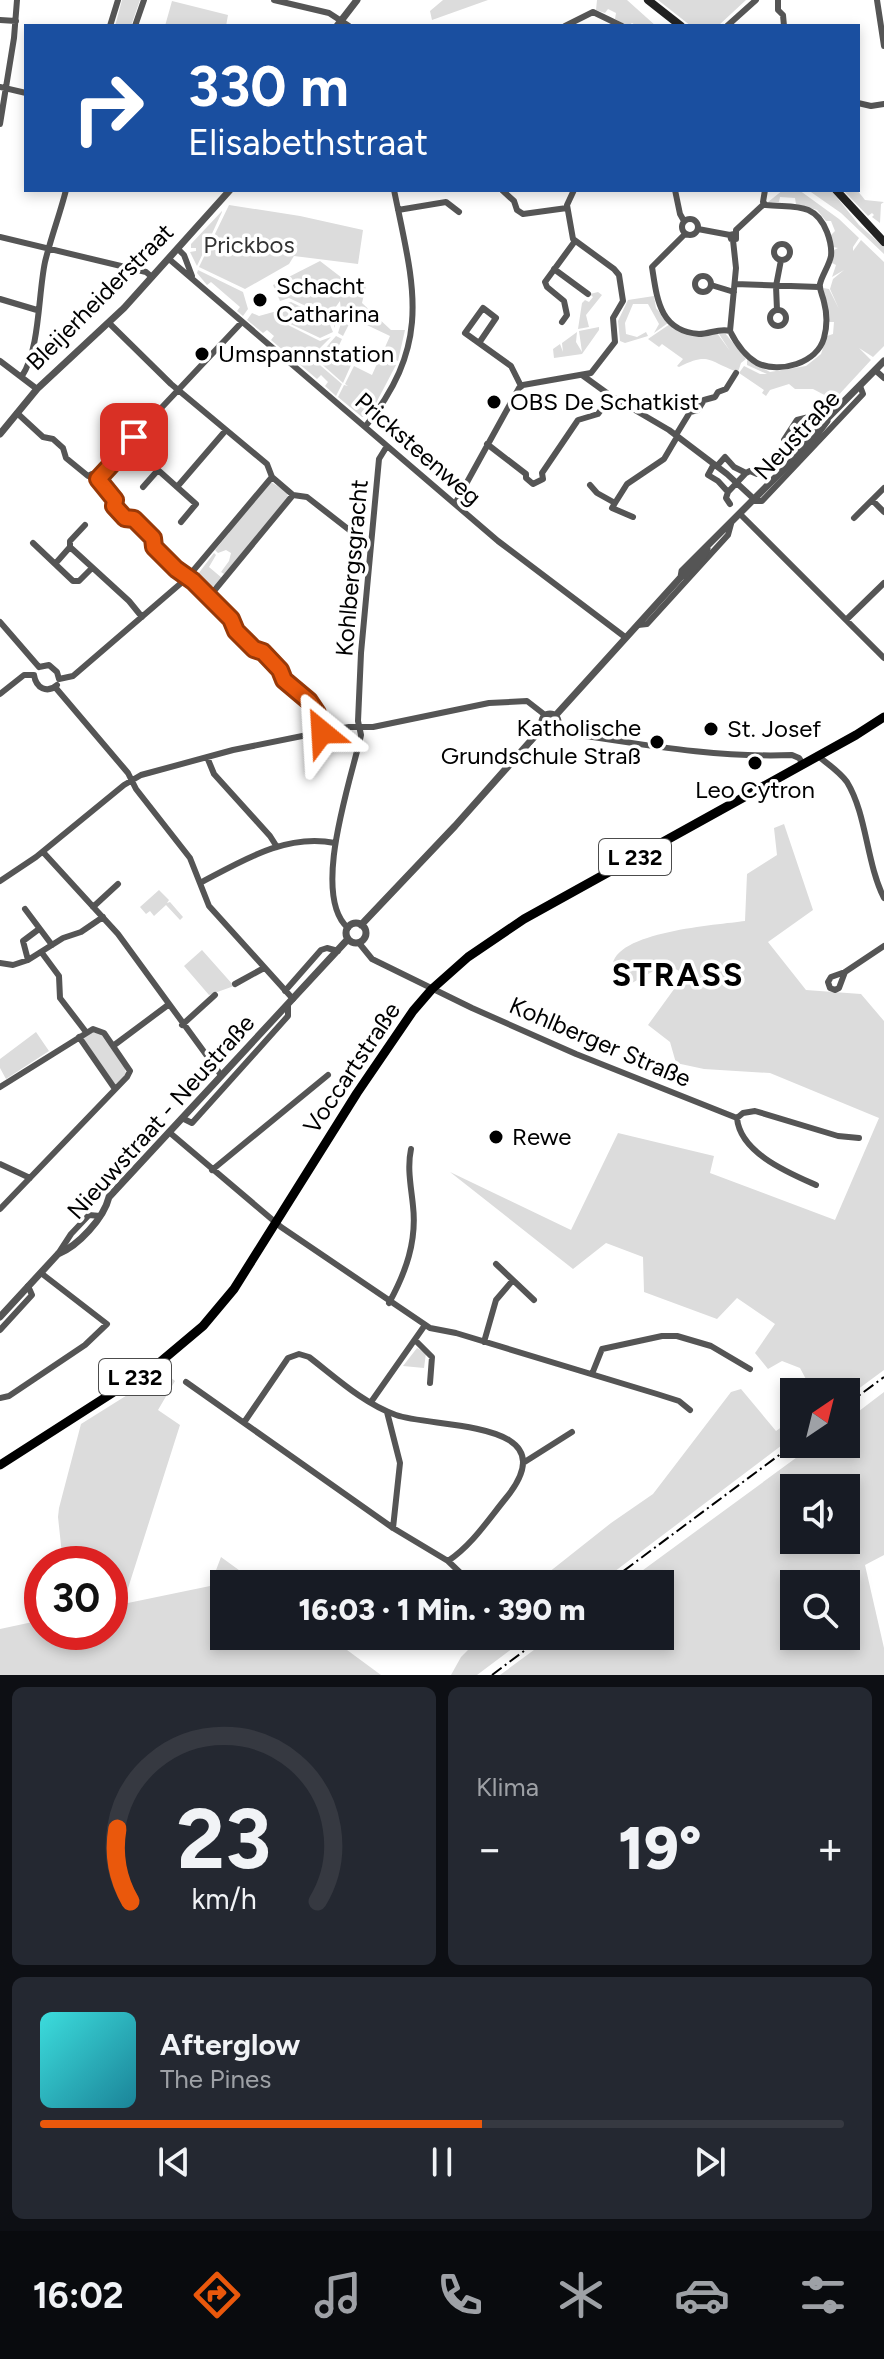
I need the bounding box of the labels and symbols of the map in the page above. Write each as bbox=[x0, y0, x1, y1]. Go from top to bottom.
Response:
street label: Bleijerheiderstraat bbox=[20, 217, 179, 376]
park label: Prickbos bbox=[203, 230, 295, 259]
place label: Schacht Catharina bbox=[276, 271, 380, 328]
marker: Schacht Catharina bbox=[251, 291, 269, 309]
place label: Umspannstation bbox=[218, 339, 394, 368]
marker: Umspannstation bbox=[193, 345, 211, 363]
street label: Neustraße bbox=[748, 384, 846, 486]
street label: Pricksteenweg bbox=[349, 386, 487, 511]
place label: OBS De Schatkist bbox=[510, 387, 699, 416]
marker: OBS De Schatkist bbox=[485, 393, 503, 411]
pin bbox=[100, 403, 168, 471]
street label: Kohlbergsgracht bbox=[329, 478, 374, 658]
position arrow bbox=[280, 690, 364, 774]
place label: Katholische Grundschule Straß bbox=[441, 713, 641, 770]
place label: St. Josef bbox=[727, 714, 821, 743]
marker: St. Josef bbox=[702, 720, 720, 738]
marker: Katholische Grundschule Straß bbox=[648, 733, 666, 751]
marker: Leo Cytron bbox=[746, 754, 764, 772]
place label: Leo Cytron bbox=[695, 775, 815, 804]
road number: L 232 bbox=[599, 839, 671, 875]
district label: STRASS bbox=[612, 956, 744, 994]
street label: Kohlberger Straße bbox=[505, 990, 695, 1093]
street label: Voccartstraße bbox=[297, 997, 406, 1139]
street label: Nieuwstraat - Neustraße bbox=[61, 1008, 260, 1225]
place label: Rewe bbox=[512, 1122, 571, 1151]
marker: Rewe bbox=[487, 1128, 505, 1146]
road number: L 232 bbox=[99, 1359, 171, 1395]
north arrow bbox=[780, 1378, 860, 1458]
speed limit sign: 30 bbox=[24, 1546, 128, 1650]

